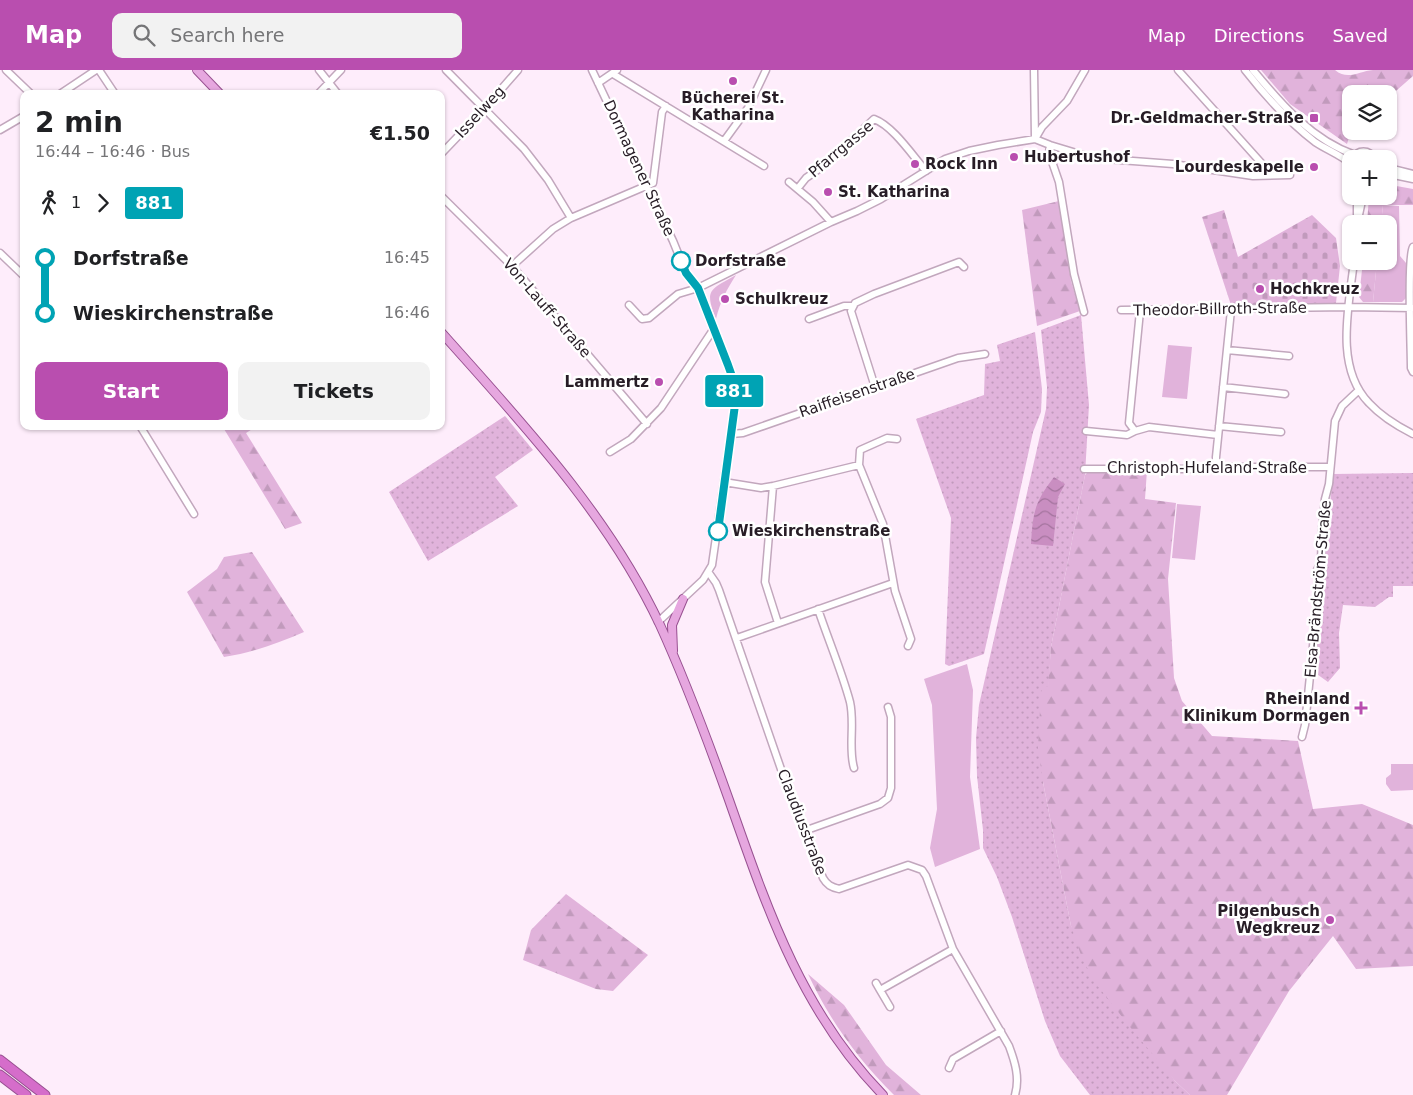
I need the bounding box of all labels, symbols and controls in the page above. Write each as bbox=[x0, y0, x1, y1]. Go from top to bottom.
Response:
search box bbox=[112, 13, 462, 58]
text: Map bbox=[25, 21, 82, 49]
icon: search bbox=[130, 21, 158, 49]
text: Search here bbox=[170, 24, 284, 46]
text: Map bbox=[1148, 25, 1186, 46]
text: Directions bbox=[1214, 25, 1304, 46]
text: Saved bbox=[1332, 25, 1388, 46]
marker: Bücherei St. Katharina bbox=[727, 75, 739, 87]
street label: Isselweg bbox=[451, 82, 509, 142]
map controls bbox=[1342, 85, 1397, 270]
button: layers bbox=[1342, 85, 1397, 140]
place label: Bücherei St. Katharina bbox=[681, 89, 785, 124]
street label: Dormagener Straße bbox=[600, 97, 678, 239]
text: 2 min bbox=[35, 106, 123, 139]
place label: Dr.-Geldmacher-Straße bbox=[1110, 109, 1304, 127]
marker: Dr.-Geldmacher-Straße bbox=[1308, 112, 1320, 124]
street label: Pfarrgasse bbox=[805, 117, 877, 181]
text: €1.50 bbox=[370, 122, 430, 144]
text: 16:44 – 16:46 · Bus bbox=[35, 142, 190, 161]
place label: Hubertushof bbox=[1024, 148, 1130, 166]
button: + bbox=[1342, 150, 1397, 205]
marker: Hubertushof bbox=[1008, 151, 1020, 163]
place label: Rock Inn bbox=[925, 155, 998, 173]
marker: Rock Inn bbox=[909, 158, 921, 170]
place label: Lourdeskapelle bbox=[1175, 158, 1304, 176]
marker: Lourdeskapelle bbox=[1308, 161, 1320, 173]
place label: St. Katharina bbox=[838, 183, 950, 201]
marker: St. Katharina bbox=[822, 186, 834, 198]
icon: walk bbox=[35, 189, 63, 217]
icon: forward bbox=[89, 189, 117, 217]
text: 881 bbox=[135, 192, 173, 213]
text: 1 bbox=[71, 193, 81, 212]
button: − bbox=[1342, 215, 1397, 270]
text: Dorfstraße bbox=[73, 247, 189, 269]
text: 16:45 bbox=[384, 248, 430, 267]
marker: Dorfstraße bbox=[671, 251, 691, 271]
place label: Dorfstraße bbox=[695, 252, 786, 270]
street label: Von-Lauff-Straße bbox=[499, 255, 595, 361]
place label: Hochkreuz bbox=[1270, 280, 1360, 298]
marker: Hochkreuz bbox=[1254, 283, 1266, 295]
place label: Schulkreuz bbox=[735, 290, 828, 308]
marker: Schulkreuz bbox=[719, 293, 731, 305]
street label: Theodor-Billroth-Straße bbox=[1132, 298, 1307, 320]
text: Wieskirchenstraße bbox=[73, 302, 274, 324]
text: 16:46 bbox=[384, 303, 430, 322]
button: Start bbox=[35, 362, 228, 420]
button: Tickets bbox=[238, 362, 430, 420]
street label: Raiffeisenstraße bbox=[797, 365, 917, 421]
place label: Lammertz bbox=[565, 373, 649, 391]
line badge: 881 bbox=[705, 375, 763, 407]
marker: Lammertz bbox=[653, 376, 665, 388]
text: 881 bbox=[715, 380, 753, 401]
street label: Christoph-Hufeland-Straße bbox=[1107, 459, 1307, 477]
street label: Elsa-Brändström-Straße bbox=[1301, 499, 1335, 679]
marker: Wieskirchenstraße bbox=[708, 521, 728, 541]
place label: Wieskirchenstraße bbox=[732, 522, 890, 540]
place label: Rheinland Klinikum Dormagen bbox=[1183, 690, 1350, 725]
marker: Rheinland Klinikum Dormagen bbox=[1354, 701, 1368, 715]
street label: Claudiusstraße bbox=[774, 766, 830, 878]
place label: Pilgenbusch Wegkreuz bbox=[1217, 902, 1320, 937]
marker: Pilgenbusch Wegkreuz bbox=[1324, 914, 1336, 926]

